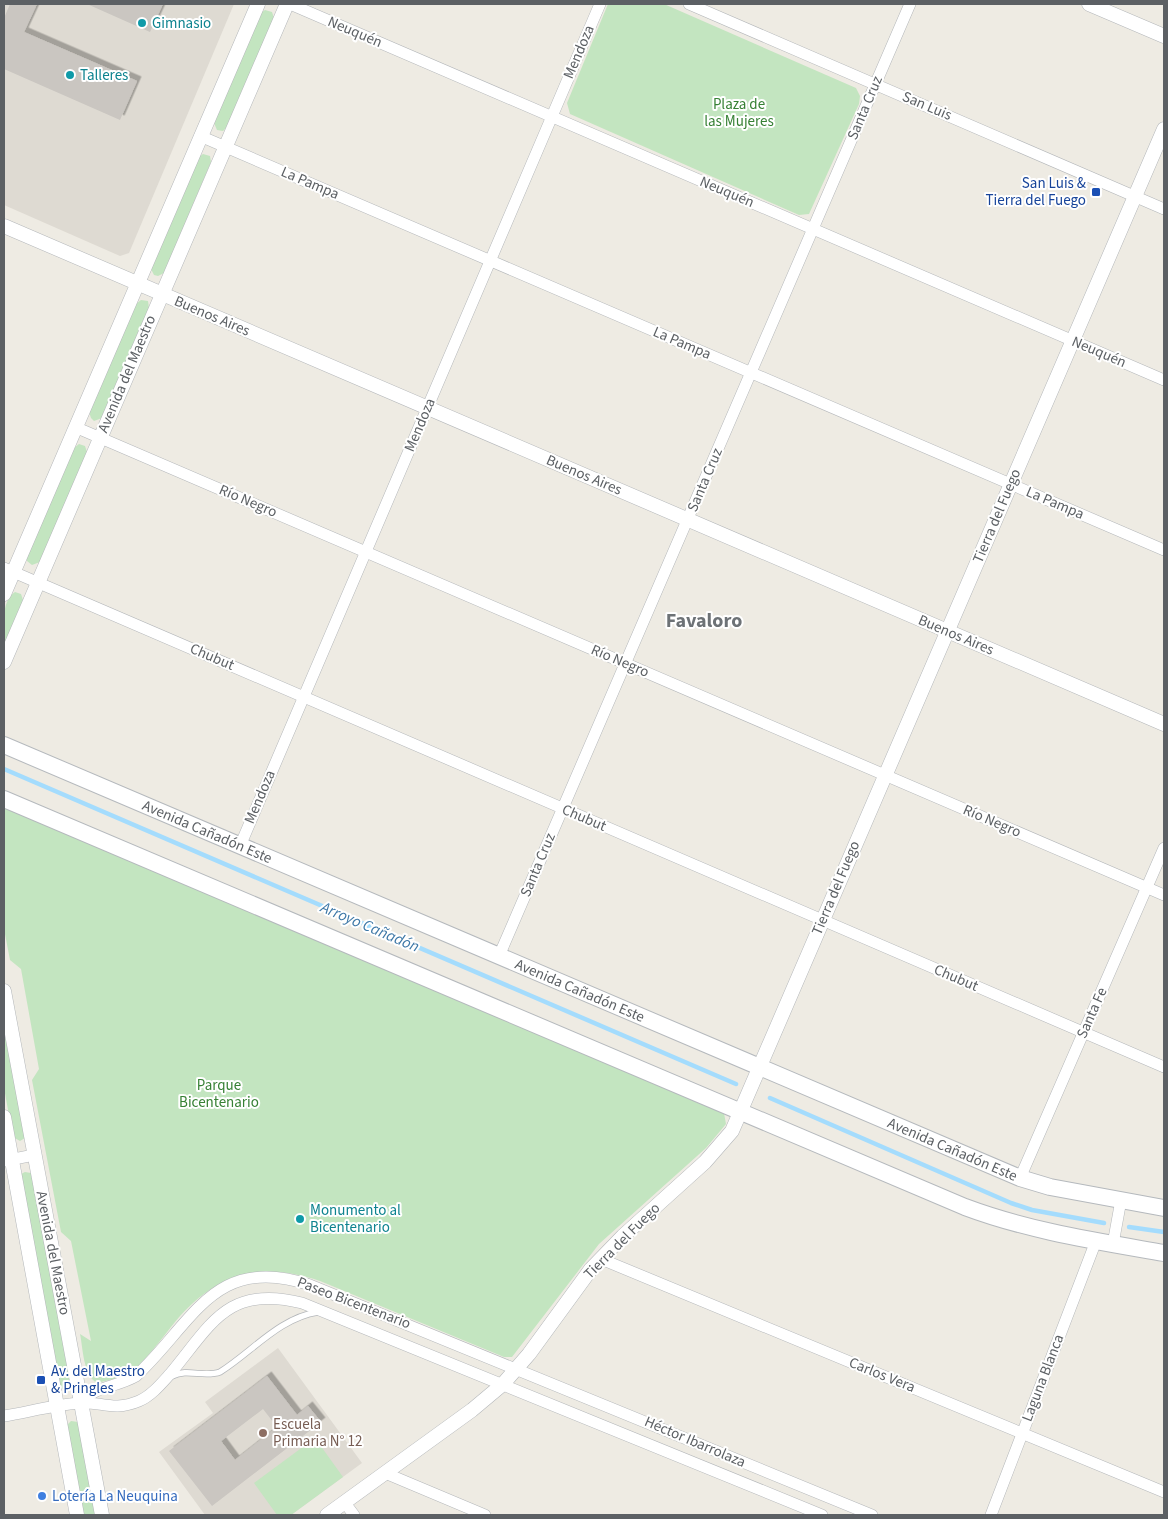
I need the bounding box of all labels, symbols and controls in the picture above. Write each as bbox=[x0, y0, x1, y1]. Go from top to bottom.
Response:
street label: Neuquén bbox=[324, 11, 386, 53]
place label: Gimnasio bbox=[152, 13, 211, 34]
marker: Gimnasio bbox=[136, 17, 148, 29]
street label: Mendoza bbox=[558, 22, 600, 82]
place label: Talleres bbox=[80, 65, 128, 86]
marker: Talleres bbox=[64, 69, 76, 81]
street label: Santa Cruz bbox=[842, 73, 888, 143]
street label: San Luis bbox=[899, 86, 955, 126]
park label: Plaza de las Mujeres bbox=[704, 94, 774, 132]
street label: La Pampa bbox=[278, 161, 342, 205]
street label: Neuquén bbox=[696, 171, 758, 213]
place label: San Luis & Tierra del Fuego bbox=[986, 173, 1086, 211]
marker: San Luis & Tierra del Fuego bbox=[1090, 186, 1102, 198]
street label: Buenos Aires bbox=[171, 291, 253, 341]
street label: Avenida del Maestro bbox=[93, 312, 161, 436]
street label: La Pampa bbox=[650, 321, 714, 365]
street label: Neuquén bbox=[1068, 331, 1130, 373]
street label: Mendoza bbox=[399, 395, 441, 455]
street label: Santa Cruz bbox=[682, 445, 728, 515]
street label: Buenos Aires bbox=[543, 450, 625, 500]
street label: Tierra del Fuego bbox=[968, 466, 1026, 566]
street label: Río Negro bbox=[216, 479, 280, 523]
street label: La Pampa bbox=[1023, 481, 1087, 525]
district label: Favaloro bbox=[666, 607, 742, 635]
street label: Buenos Aires bbox=[915, 610, 997, 660]
street label: Chubut bbox=[187, 638, 237, 676]
street label: Río Negro bbox=[588, 639, 652, 683]
street label: Mendoza bbox=[239, 767, 281, 827]
street label: Avenida Cañadón Este bbox=[139, 795, 275, 869]
street label: Chubut bbox=[559, 799, 609, 837]
street label: Río Negro bbox=[960, 799, 1024, 843]
street label: Santa Cruz bbox=[515, 830, 561, 900]
street label: Tierra del Fuego bbox=[807, 838, 865, 938]
water label: Arroyo Cañadón bbox=[316, 896, 423, 958]
street label: Avenida Cañadón Este bbox=[512, 953, 648, 1027]
street label: Chubut bbox=[931, 959, 981, 997]
street label: Santa Fe bbox=[1071, 984, 1113, 1042]
park label: Parque Bicentenario bbox=[179, 1075, 259, 1113]
street label: Avenida Cañadón Este bbox=[884, 1112, 1021, 1186]
street label: Avenida del Maestro bbox=[31, 1189, 75, 1317]
street label: Tierra del Fuego bbox=[579, 1198, 665, 1284]
place label: Monumento al Bicentenario bbox=[310, 1200, 401, 1238]
marker: Monumento al Bicentenario bbox=[294, 1213, 306, 1225]
street label: Paseo Bicentenario bbox=[294, 1272, 414, 1334]
street label: Laguna Blanca bbox=[1017, 1331, 1069, 1425]
street label: Carlos Vera bbox=[846, 1352, 918, 1398]
place label: Av. del Maestro & Pringles bbox=[51, 1361, 145, 1399]
marker: Av. del Maestro & Pringles bbox=[35, 1374, 47, 1386]
street label: Héctor Ibarrolaza bbox=[641, 1411, 749, 1473]
place label: Escuela Primaria N° 12 bbox=[273, 1414, 362, 1452]
marker: Escuela Primaria N° 12 bbox=[257, 1427, 269, 1439]
place label: Lotería La Neuquina bbox=[52, 1486, 178, 1507]
marker: Lotería La Neuquina bbox=[36, 1490, 48, 1502]

